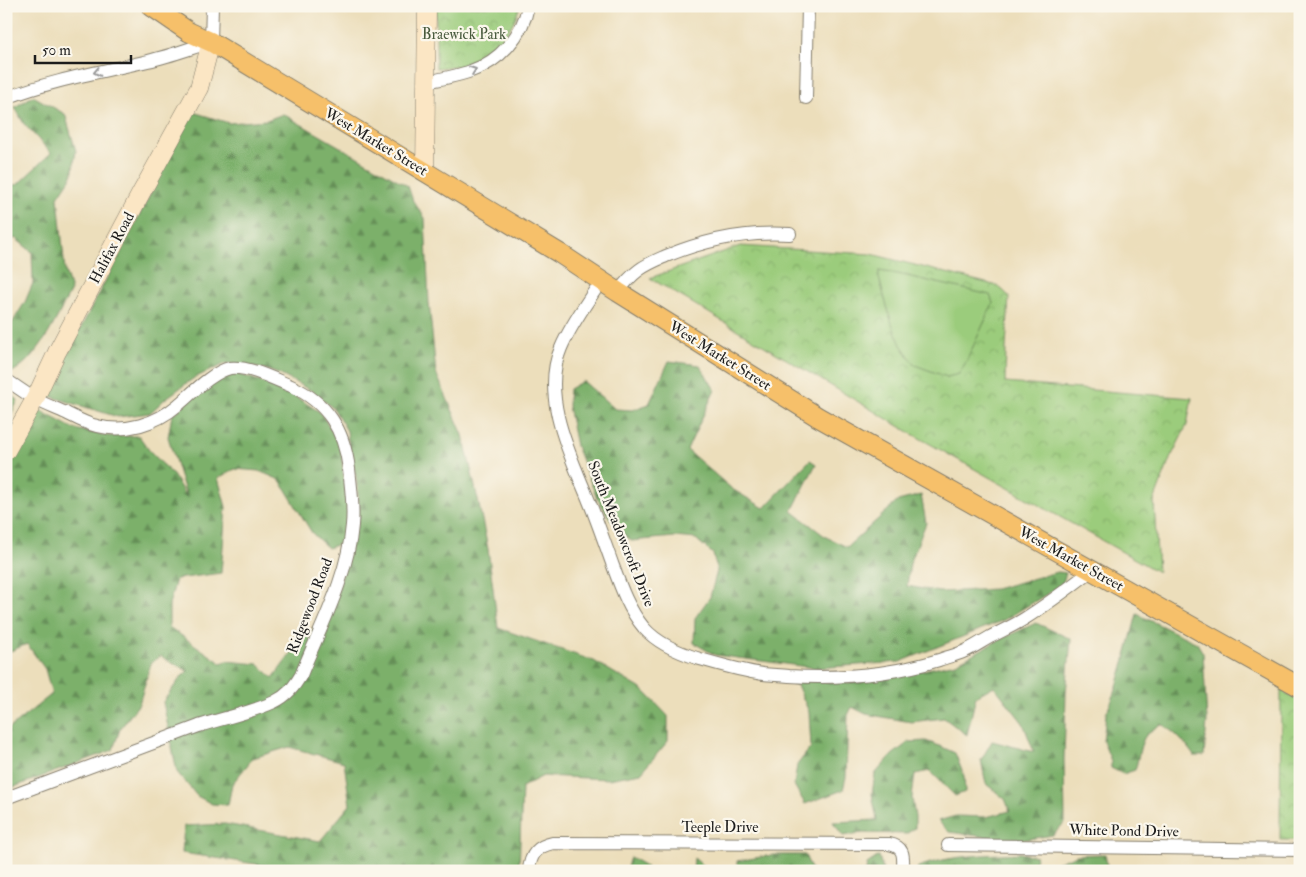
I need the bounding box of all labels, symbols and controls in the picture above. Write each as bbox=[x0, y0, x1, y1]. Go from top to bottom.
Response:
park label: Braewick Park bbox=[422, 25, 506, 44]
scale bar bbox=[35, 32, 131, 64]
text: 50 m bbox=[42, 41, 71, 60]
one-way arrow bbox=[92, 66, 101, 77]
one-way arrow bbox=[468, 66, 477, 76]
street label: West Market Street bbox=[320, 103, 431, 180]
street label: Halifax Road bbox=[85, 208, 139, 287]
street label: West Market Street bbox=[665, 316, 775, 395]
street label: South Meadowcroft Drive bbox=[583, 458, 659, 610]
street label: West Market Street bbox=[1014, 522, 1127, 596]
street label: Ridgewood Road bbox=[283, 555, 337, 657]
street label: Teeple Drive bbox=[682, 818, 758, 838]
street label: White Pond Drive bbox=[1068, 821, 1179, 841]

